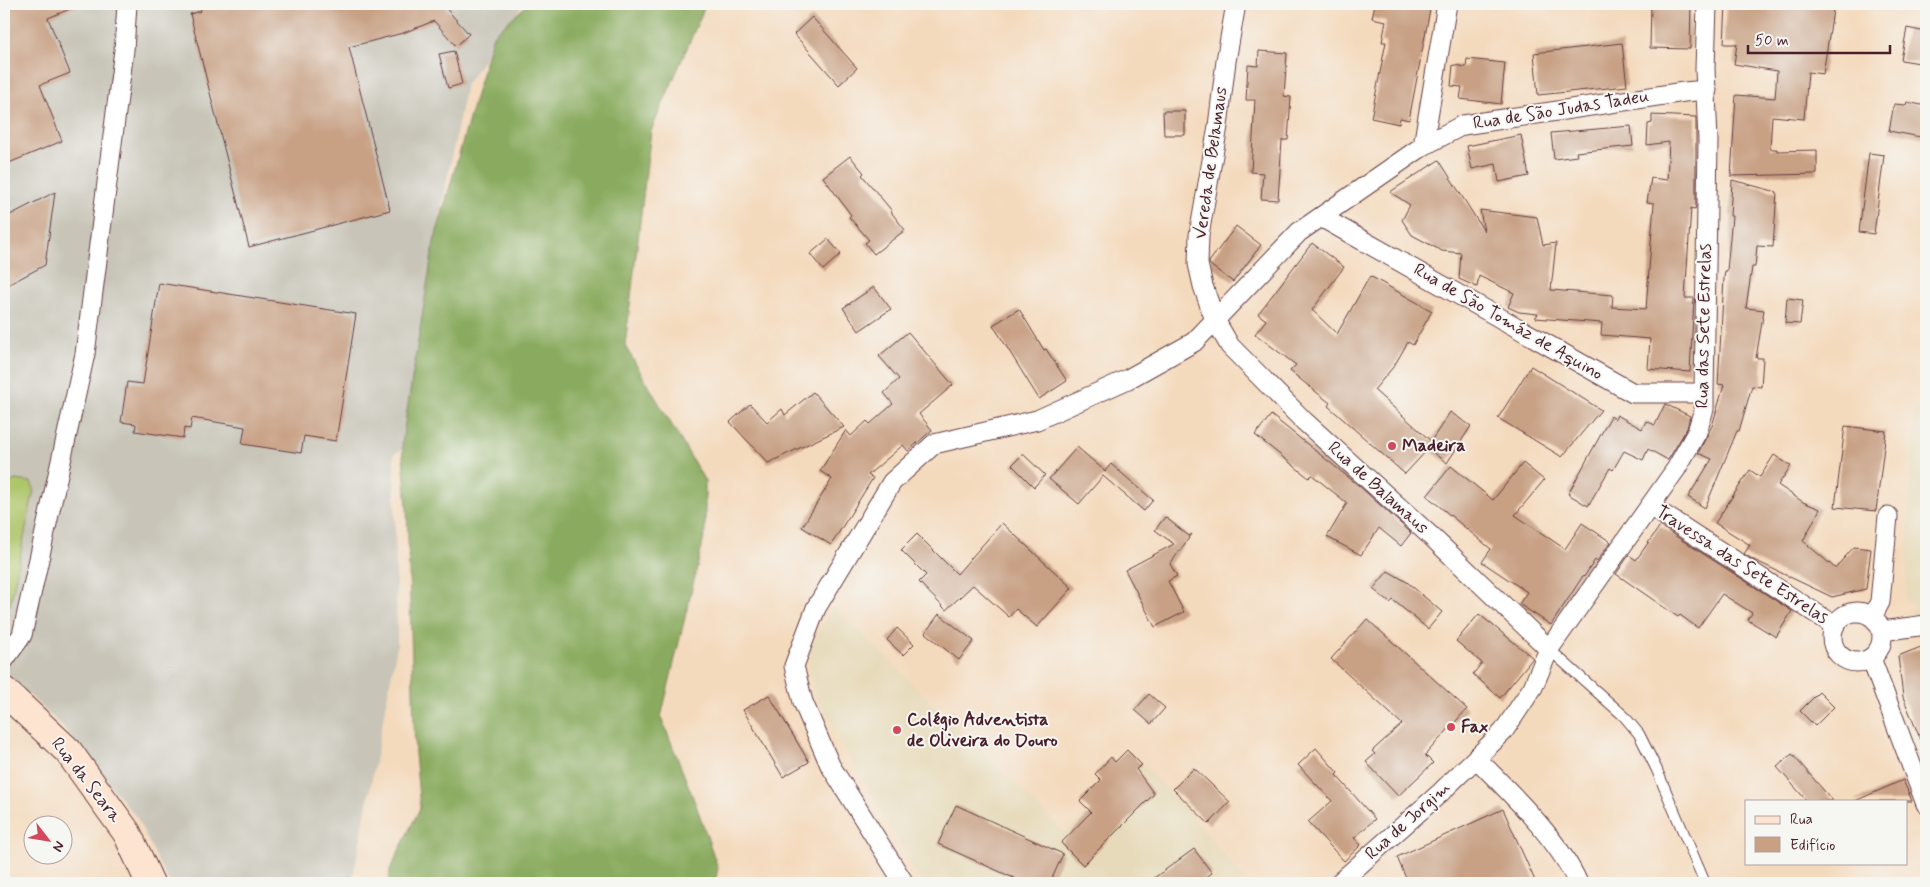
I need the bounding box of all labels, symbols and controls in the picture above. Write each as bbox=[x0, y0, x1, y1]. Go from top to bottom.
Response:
scale bar bbox=[1748, 22, 1890, 54]
text: 50 m bbox=[1755, 31, 1789, 51]
street label: Rua de São Judas Tadeu bbox=[1471, 84, 1651, 136]
street label: Vereda de Belamaus bbox=[1188, 85, 1234, 241]
street label: Rua das Sete Estrelas bbox=[1691, 243, 1717, 409]
street label: Rua de São Tomáz de Aquino bbox=[1409, 258, 1607, 386]
place label: Madeira bbox=[1402, 434, 1465, 458]
street label: Rua de Balamaus bbox=[1322, 436, 1434, 540]
marker: Madeira bbox=[1386, 440, 1398, 452]
street label: Travessa das Sete Estrelas bbox=[1651, 500, 1833, 630]
place label: Colégio Adventista de Oliveira do Douro bbox=[907, 708, 1058, 753]
place label: Fax bbox=[1461, 715, 1488, 739]
marker: Fax bbox=[1445, 721, 1457, 733]
marker: Colégio Adventista de Oliveira do Douro bbox=[891, 724, 903, 736]
street label: Rua da Seara bbox=[45, 733, 127, 828]
street label: Rua de Jorgim bbox=[1360, 776, 1456, 866]
legend bbox=[1745, 800, 1908, 864]
text: Rua bbox=[1790, 810, 1813, 830]
north arrow bbox=[22, 814, 72, 864]
text: Edifício bbox=[1790, 836, 1835, 856]
text: N bbox=[48, 838, 68, 855]

